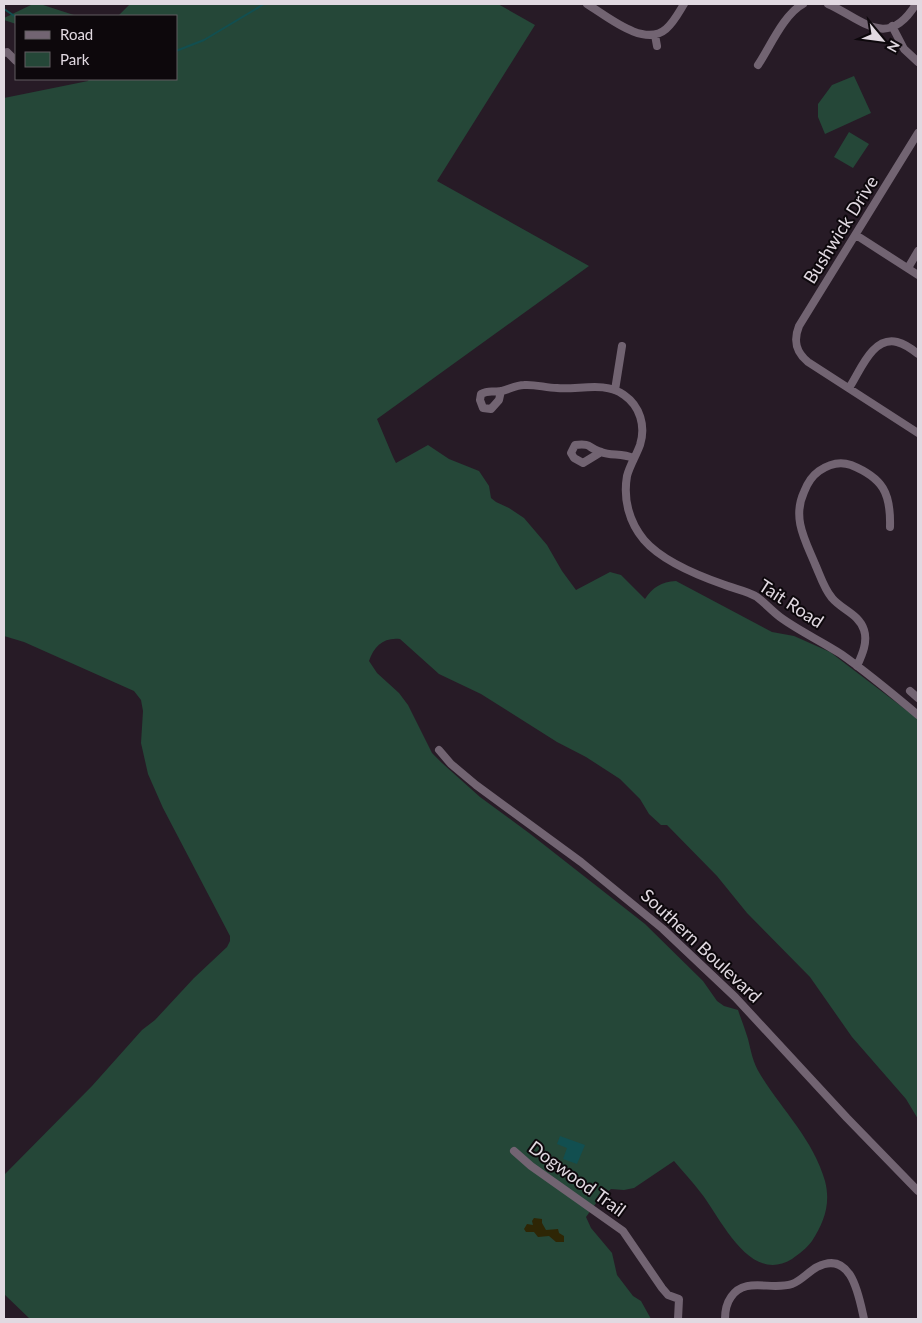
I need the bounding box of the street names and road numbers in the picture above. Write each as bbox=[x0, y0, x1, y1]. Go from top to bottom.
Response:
street label: Bushwick Drive bbox=[798, 171, 882, 287]
street label: Tait Road bbox=[755, 574, 828, 632]
street label: Southern Boulevard bbox=[637, 884, 767, 1007]
street label: Dogwood Trail bbox=[525, 1136, 630, 1221]

